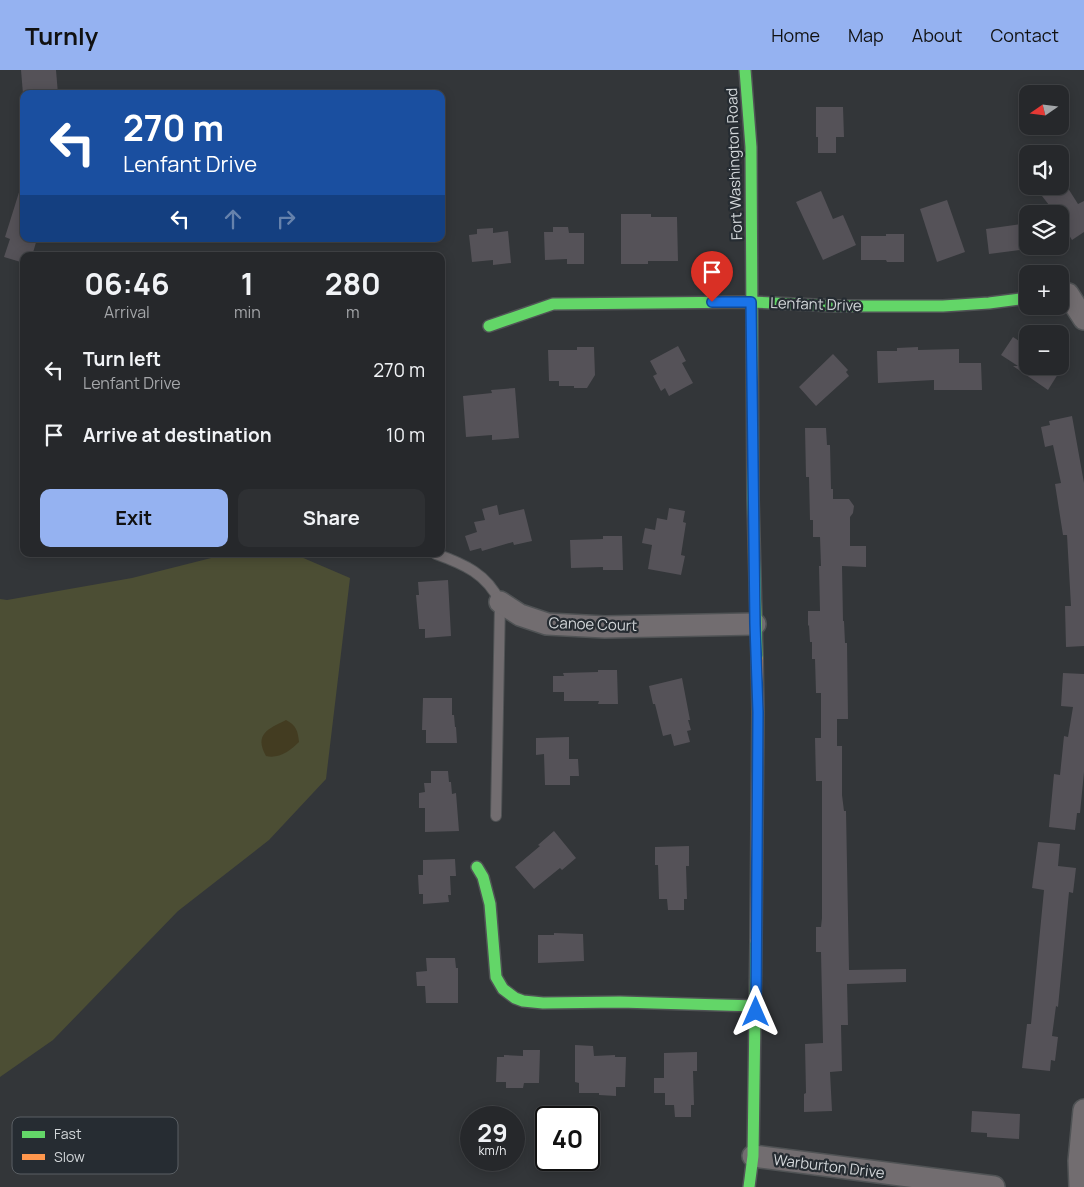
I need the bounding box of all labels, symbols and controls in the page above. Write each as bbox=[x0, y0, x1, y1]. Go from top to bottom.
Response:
text: Turnly bbox=[25, 19, 98, 52]
text: Home bbox=[771, 23, 820, 47]
text: Map bbox=[848, 23, 884, 47]
text: About bbox=[912, 23, 962, 47]
text: Contact bbox=[990, 23, 1059, 47]
north arrow bbox=[1019, 85, 1069, 135]
map controls bbox=[1019, 85, 1069, 375]
street label: Fort Washington Road bbox=[721, 87, 747, 241]
text: 270 m bbox=[123, 104, 224, 152]
icon: left bbox=[40, 110, 105, 175]
button: sound bbox=[1019, 145, 1069, 195]
text: Lenfant Drive bbox=[123, 149, 257, 179]
icon: left bbox=[166, 205, 194, 233]
icon: ahead bbox=[219, 205, 247, 233]
icon: right bbox=[272, 205, 300, 233]
button: layers bbox=[1019, 205, 1069, 255]
pin bbox=[691, 251, 733, 302]
icon: arrive bbox=[698, 258, 726, 286]
text: 06:46 bbox=[84, 263, 170, 304]
text: 1 bbox=[241, 263, 254, 304]
text: 280 bbox=[325, 263, 381, 304]
button: + bbox=[1019, 265, 1069, 315]
street label: Lenfant Drive bbox=[770, 292, 862, 316]
text: Arrival bbox=[104, 301, 150, 323]
text: min bbox=[234, 301, 261, 323]
text: m bbox=[346, 301, 360, 323]
button: − bbox=[1019, 325, 1069, 375]
text: Turn left bbox=[83, 346, 161, 372]
icon: left bbox=[40, 356, 68, 384]
text: 270 m bbox=[373, 357, 425, 383]
text: Lenfant Drive bbox=[83, 372, 181, 394]
icon: arrive bbox=[40, 421, 68, 449]
text: Arrive at destination bbox=[83, 422, 272, 448]
text: 10 m bbox=[386, 422, 425, 448]
button: Exit bbox=[40, 489, 228, 547]
button: Share bbox=[238, 489, 425, 547]
street label: Canoe Court bbox=[548, 612, 638, 636]
position arrow bbox=[729, 985, 781, 1037]
speed limit sign: 40 bbox=[535, 1106, 600, 1171]
text: 29 bbox=[477, 1115, 508, 1150]
legend bbox=[12, 1117, 178, 1174]
text: Fast bbox=[54, 1124, 82, 1143]
text: km/h bbox=[479, 1142, 506, 1159]
text: Slow bbox=[54, 1147, 85, 1166]
street label: Warburton Drive bbox=[772, 1149, 886, 1183]

